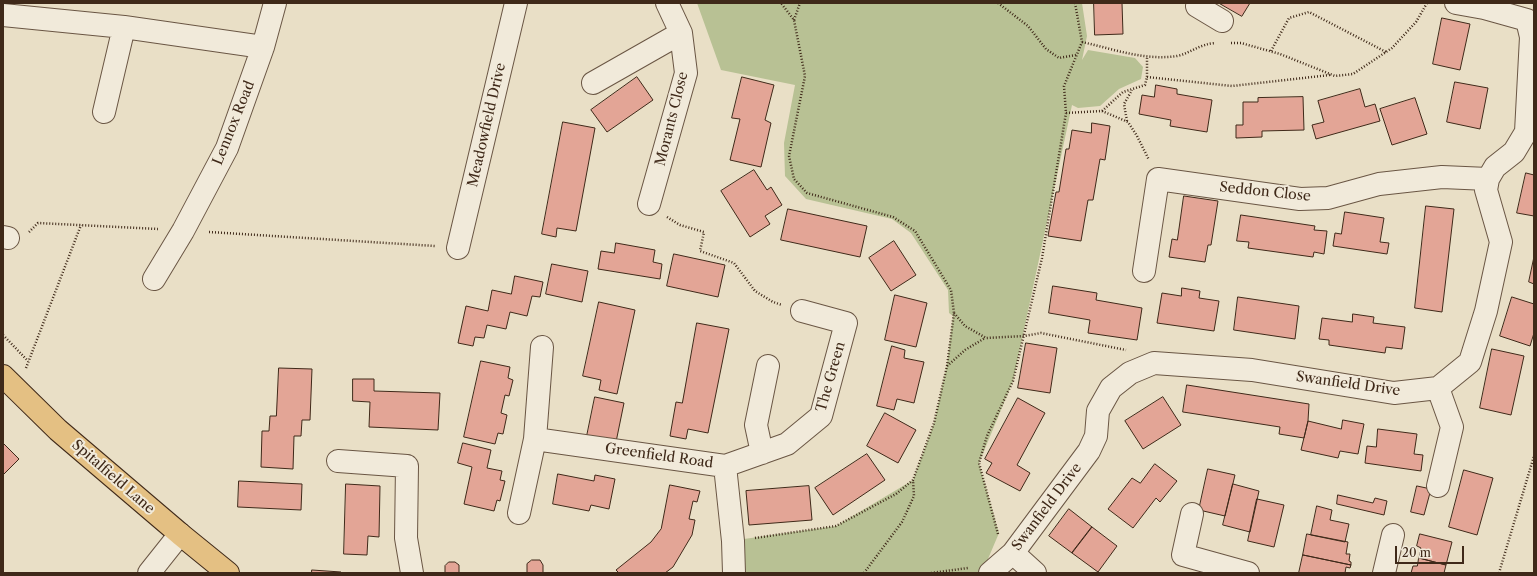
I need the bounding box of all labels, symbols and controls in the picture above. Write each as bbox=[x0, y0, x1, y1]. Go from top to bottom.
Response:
street label: Meadowfield Drive bbox=[465, 61, 509, 189]
street label: Morants Close bbox=[652, 70, 692, 168]
street label: Lennox Road bbox=[209, 78, 259, 168]
street label: Seddon Close bbox=[1218, 179, 1312, 205]
street label: The Green bbox=[813, 340, 849, 414]
street label: Swanfield Drive bbox=[1295, 368, 1401, 400]
street label: Spitalfield Lane bbox=[68, 437, 158, 517]
street label: Greenfield Road bbox=[604, 440, 714, 472]
street label: Swanfield Drive bbox=[1009, 460, 1085, 554]
scale bar bbox=[1397, 538, 1466, 564]
text: 20 m bbox=[1402, 545, 1431, 560]

